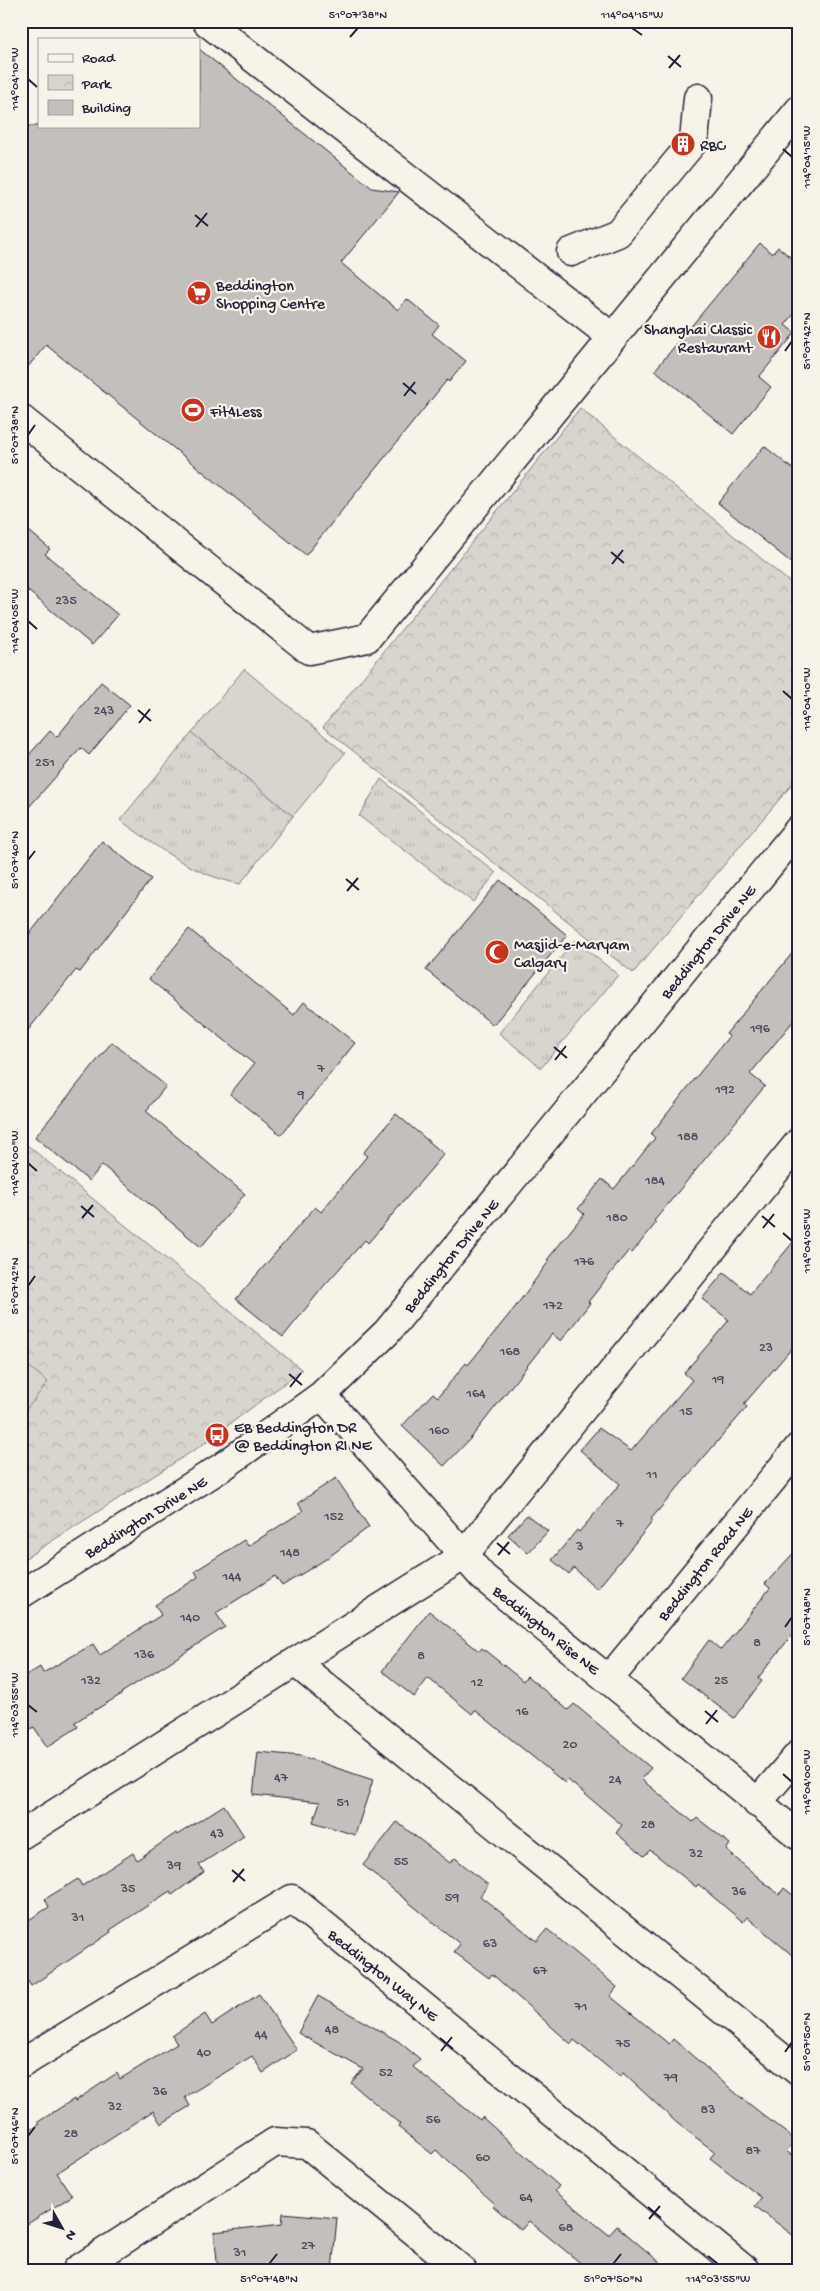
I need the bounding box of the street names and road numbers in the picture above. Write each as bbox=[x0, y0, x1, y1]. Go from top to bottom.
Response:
street label: Beddington Drive NE bbox=[657, 882, 762, 1005]
street label: Beddington Drive NE bbox=[400, 1196, 505, 1319]
street label: Beddington Drive NE bbox=[81, 1473, 212, 1565]
street label: Beddington Road NE bbox=[654, 1504, 759, 1627]
street label: Beddington Rise NE bbox=[487, 1582, 603, 1681]
street label: Beddington Way NE bbox=[322, 1926, 441, 2028]

